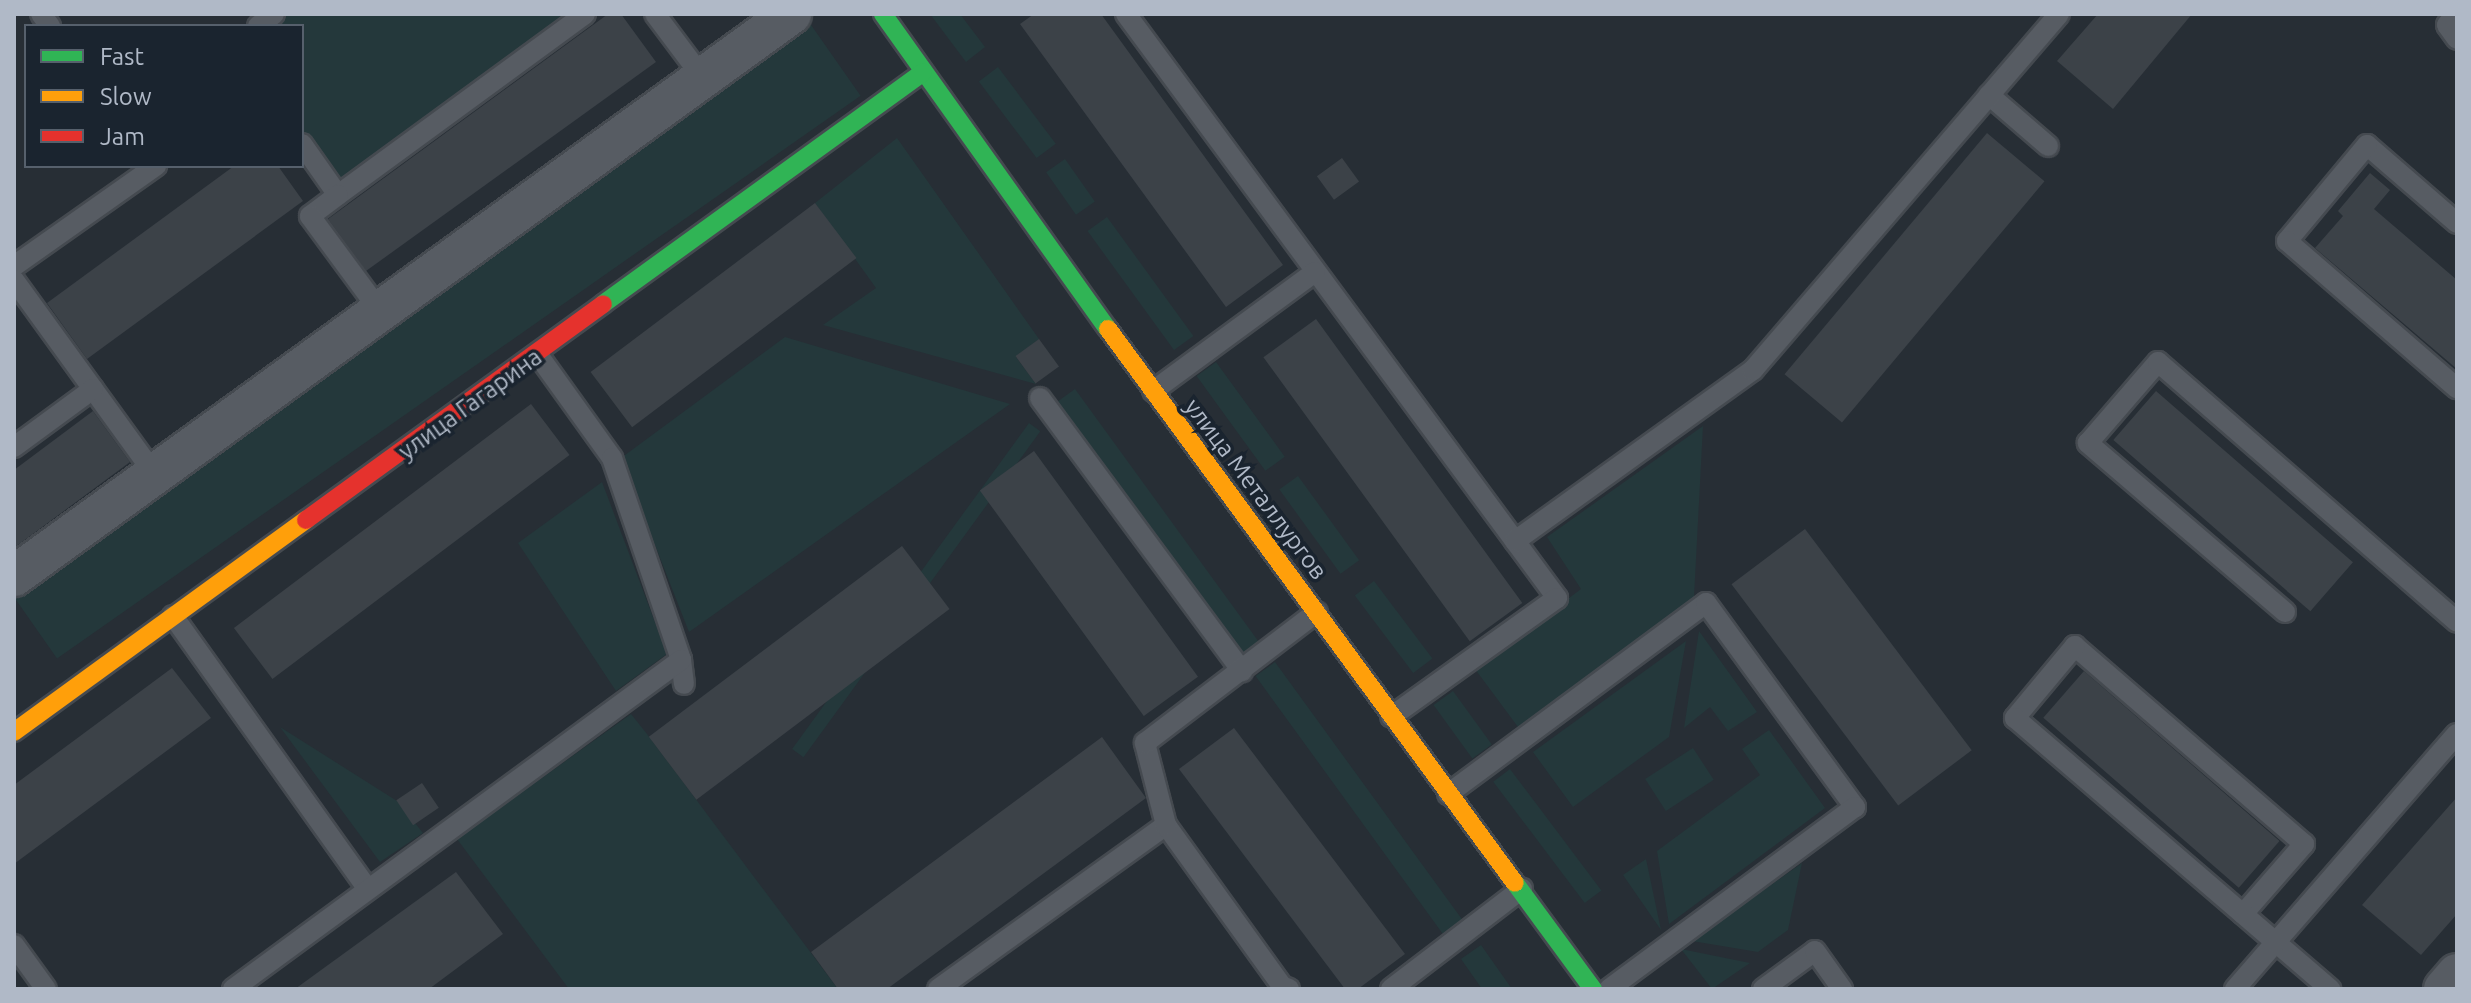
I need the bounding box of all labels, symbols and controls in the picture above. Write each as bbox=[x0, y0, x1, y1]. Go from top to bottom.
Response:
legend bbox=[24, 24, 304, 168]
text: Fast bbox=[100, 43, 144, 70]
text: Slow bbox=[100, 83, 152, 110]
text: Jam bbox=[100, 123, 145, 150]
street label: улица Гагарина bbox=[393, 342, 547, 466]
street label: улица Металлургов bbox=[1179, 393, 1333, 585]

